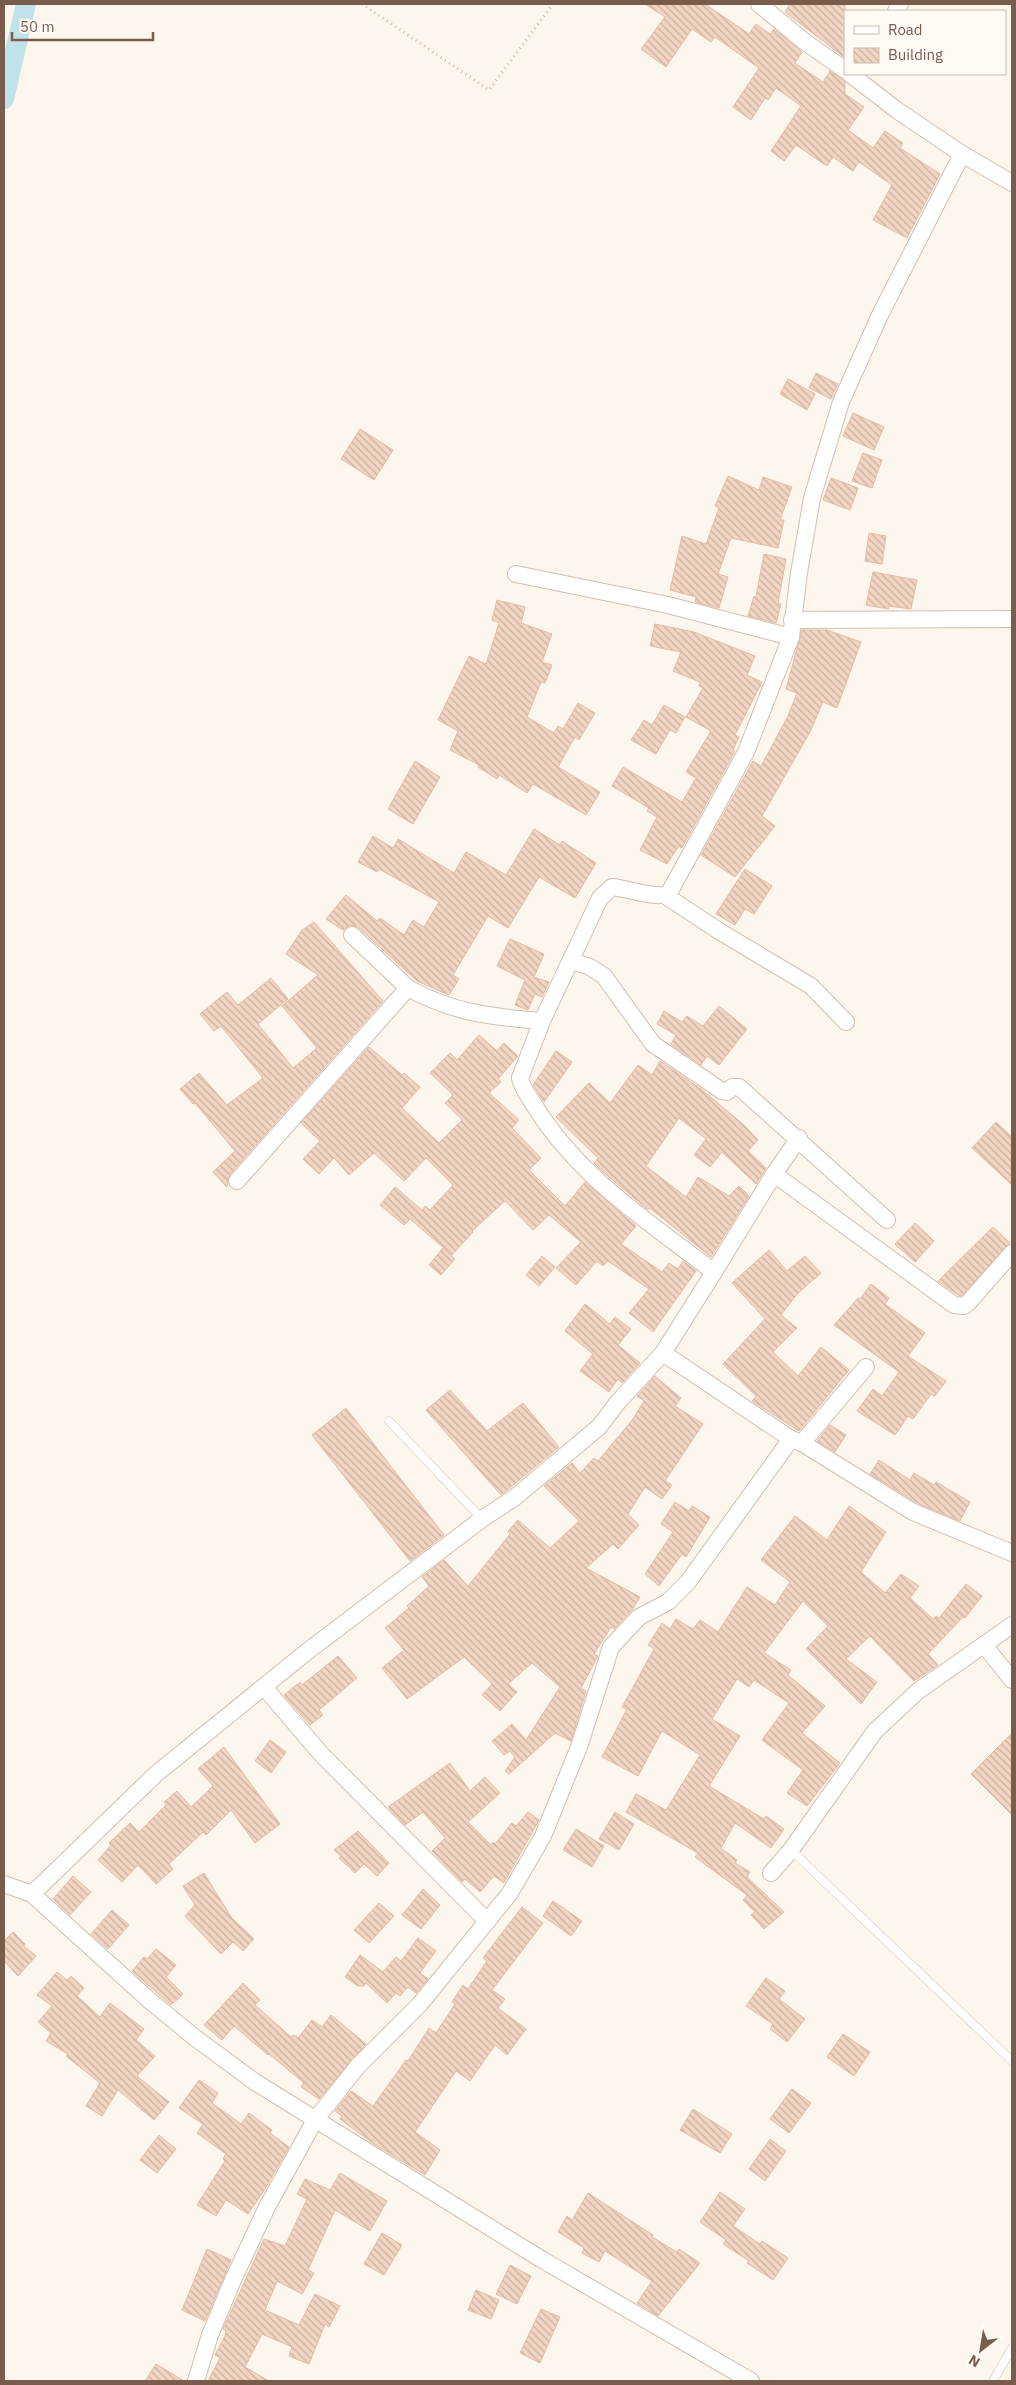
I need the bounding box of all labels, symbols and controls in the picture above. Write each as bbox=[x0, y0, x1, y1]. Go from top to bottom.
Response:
scale bar bbox=[12, 10, 154, 42]
legend bbox=[844, 10, 1006, 75]
text: 50 m bbox=[20, 17, 55, 36]
text: Road bbox=[888, 20, 923, 39]
text: Building bbox=[888, 45, 943, 64]
north arrow bbox=[956, 2325, 1006, 2375]
text: N bbox=[965, 2351, 983, 2371]

